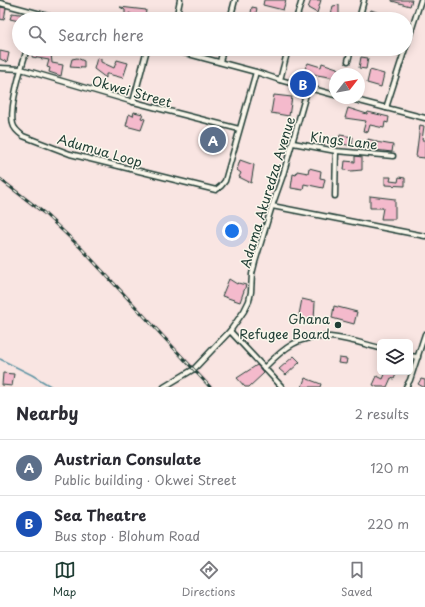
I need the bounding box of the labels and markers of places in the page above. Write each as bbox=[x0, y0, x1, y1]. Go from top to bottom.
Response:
pin: B bbox=[290, 69, 316, 99]
pin: A bbox=[200, 125, 226, 155]
place label: Ghana Refugee Board bbox=[239, 309, 331, 343]
marker: Ghana Refugee Board bbox=[333, 320, 343, 330]

